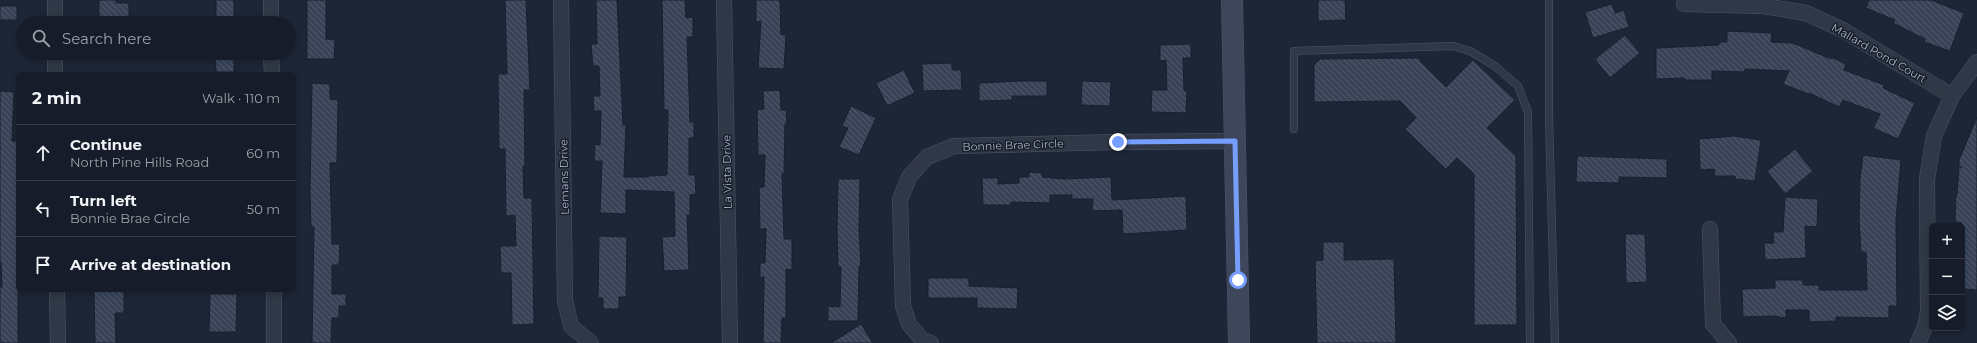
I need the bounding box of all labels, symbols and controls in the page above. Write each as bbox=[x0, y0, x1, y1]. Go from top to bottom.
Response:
search box bbox=[16, 16, 296, 60]
street label: Mallard Pond Court bbox=[1829, 20, 1929, 86]
icon: search bbox=[30, 27, 52, 49]
text: Search here bbox=[62, 29, 151, 48]
text: 2 min bbox=[32, 88, 82, 108]
text: Walk · 110 m bbox=[202, 90, 280, 106]
route end bbox=[1109, 133, 1127, 151]
street label: La Vista Drive bbox=[719, 134, 735, 209]
text: Continue bbox=[70, 135, 142, 154]
street label: Bonnie Brae Circle bbox=[962, 136, 1064, 154]
street label: Lemans Drive bbox=[556, 139, 572, 215]
icon: ahead bbox=[32, 142, 54, 164]
text: 60 m bbox=[246, 145, 280, 161]
text: North Pine Hills Road bbox=[70, 154, 209, 170]
text: Turn left bbox=[70, 191, 137, 210]
icon: left bbox=[32, 198, 54, 220]
text: 50 m bbox=[247, 201, 280, 217]
text: Bonnie Brae Circle bbox=[70, 210, 190, 226]
map controls bbox=[1929, 223, 1965, 331]
button: + bbox=[1929, 223, 1965, 259]
icon: arrive bbox=[32, 254, 54, 276]
text: Arrive at destination bbox=[70, 255, 231, 274]
button: − bbox=[1929, 259, 1965, 295]
route start bbox=[1229, 271, 1247, 289]
button: layers bbox=[1929, 295, 1965, 331]

